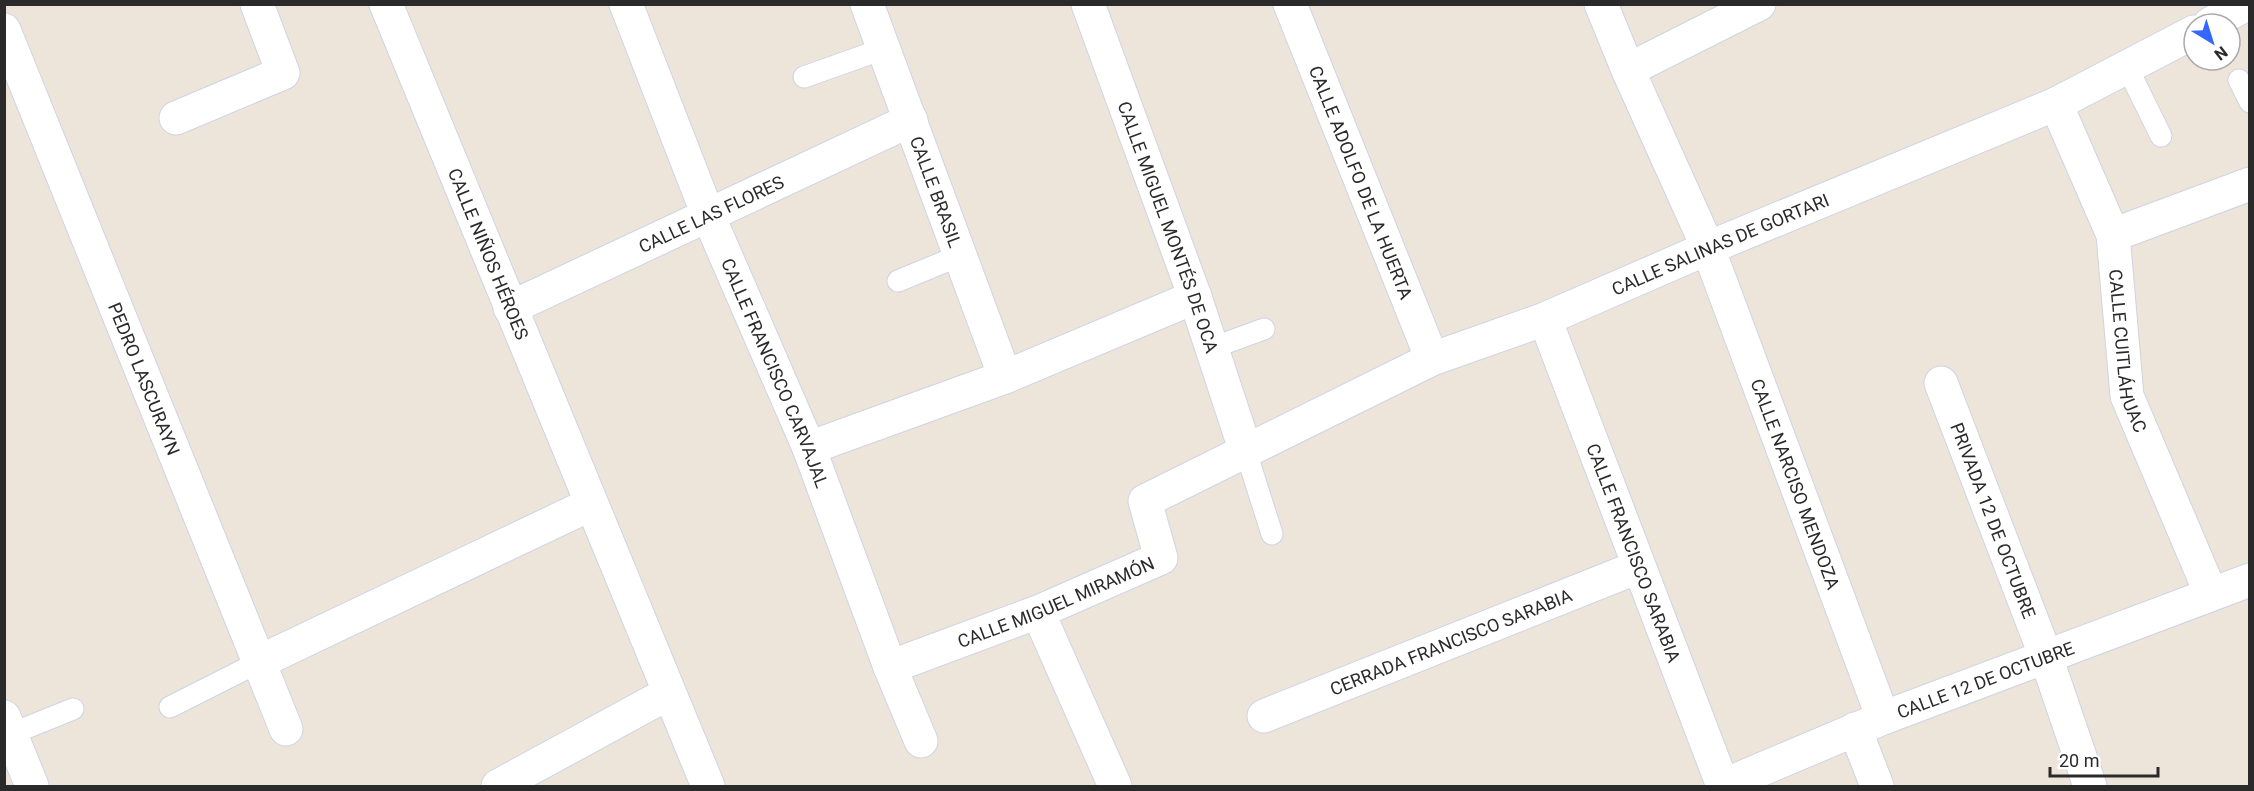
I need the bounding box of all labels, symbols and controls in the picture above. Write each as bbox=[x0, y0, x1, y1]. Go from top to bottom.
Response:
north arrow bbox=[2182, 12, 2242, 72]
text: N bbox=[2211, 42, 2231, 64]
street label: CALLE ADOLFO DE LA HUERTA bbox=[1305, 62, 1417, 302]
street label: CALLE MIGUEL MONTÉS DE OCA bbox=[1114, 98, 1223, 356]
street label: CALLE BRASIL bbox=[906, 133, 967, 250]
street label: CALLE NIÑOS HÉROES bbox=[444, 165, 534, 343]
street label: CALLE LAS FLORES bbox=[635, 171, 787, 257]
street label: CALLE SALINAS DE GORTARI bbox=[1608, 189, 1832, 299]
street label: CALLE FRANCISCO CARVAJAL bbox=[717, 255, 833, 491]
street label: CALLE CUITLÁHUAC bbox=[2106, 268, 2152, 435]
street label: PEDRO LASCURAYN bbox=[104, 299, 185, 458]
street label: CALLE NARCISO MENDOZA bbox=[1747, 376, 1845, 592]
street label: PRIVADA 12 DE OCTUBRE bbox=[1947, 419, 2041, 621]
street label: CALLE FRANCISCO SARABIA bbox=[1583, 440, 1685, 665]
street label: CALLE MIGUEL MIRAMÓN bbox=[954, 552, 1157, 652]
street label: CERRADA FRANCISCO SARABIA bbox=[1327, 584, 1575, 699]
street label: CALLE 12 DE OCTUBRE bbox=[1894, 637, 2077, 722]
scale bar bbox=[2050, 740, 2158, 778]
text: 20 m bbox=[2059, 750, 2099, 771]

